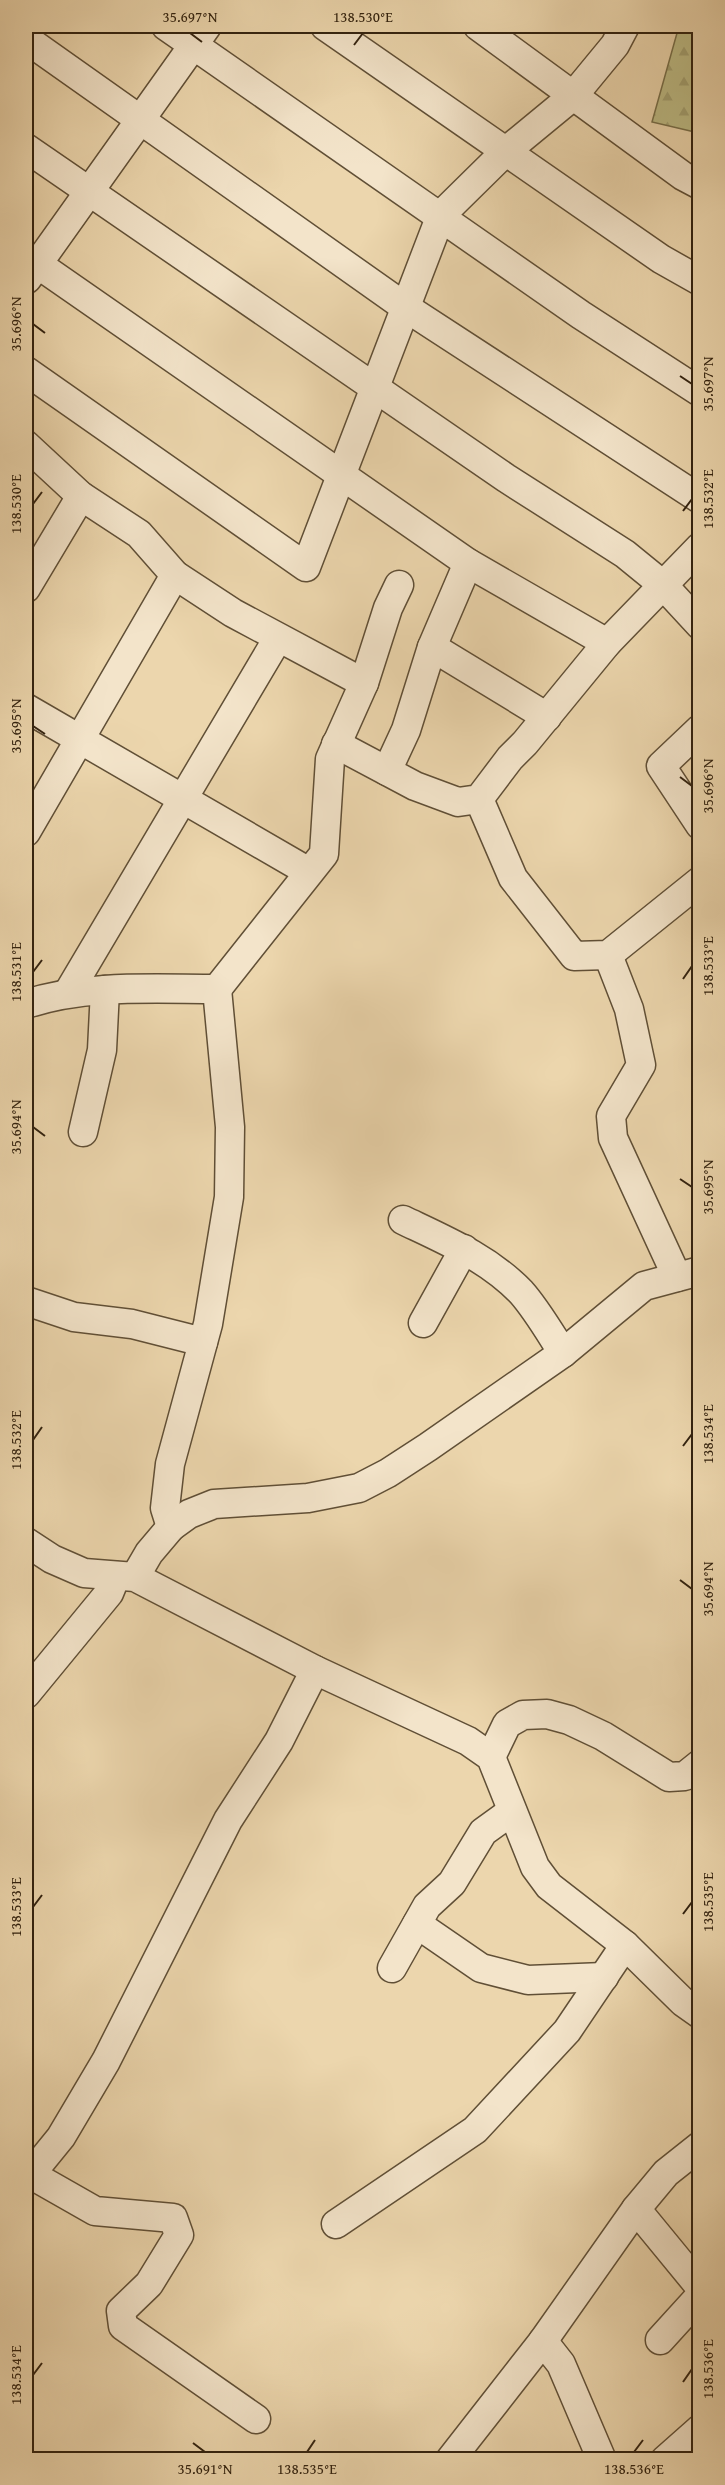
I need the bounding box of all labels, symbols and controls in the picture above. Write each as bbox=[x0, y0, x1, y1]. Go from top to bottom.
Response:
text: 35.697°N bbox=[163, 6, 218, 27]
text: 138.530°E bbox=[333, 6, 393, 27]
text: 35.696°N bbox=[5, 296, 26, 351]
text: 35.697°N bbox=[697, 356, 718, 411]
text: 138.532°E bbox=[697, 469, 718, 529]
text: 138.530°E bbox=[5, 474, 26, 534]
text: 35.695°N bbox=[5, 698, 26, 753]
text: 35.696°N bbox=[697, 758, 718, 813]
text: 138.533°E bbox=[697, 936, 718, 996]
text: 138.531°E bbox=[5, 942, 26, 1002]
text: 35.694°N bbox=[5, 1099, 26, 1154]
text: 35.695°N bbox=[697, 1159, 718, 1214]
text: 138.534°E bbox=[697, 1404, 718, 1464]
text: 138.532°E bbox=[5, 1410, 26, 1470]
text: 35.694°N bbox=[697, 1561, 718, 1616]
text: 138.535°E bbox=[697, 1872, 718, 1932]
text: 138.533°E bbox=[5, 1877, 26, 1937]
text: 138.536°E bbox=[697, 2339, 718, 2399]
text: 138.534°E bbox=[5, 2345, 26, 2405]
text: 35.691°N bbox=[178, 2458, 233, 2479]
text: 138.535°E bbox=[277, 2458, 337, 2479]
text: 138.536°E bbox=[604, 2458, 664, 2479]

